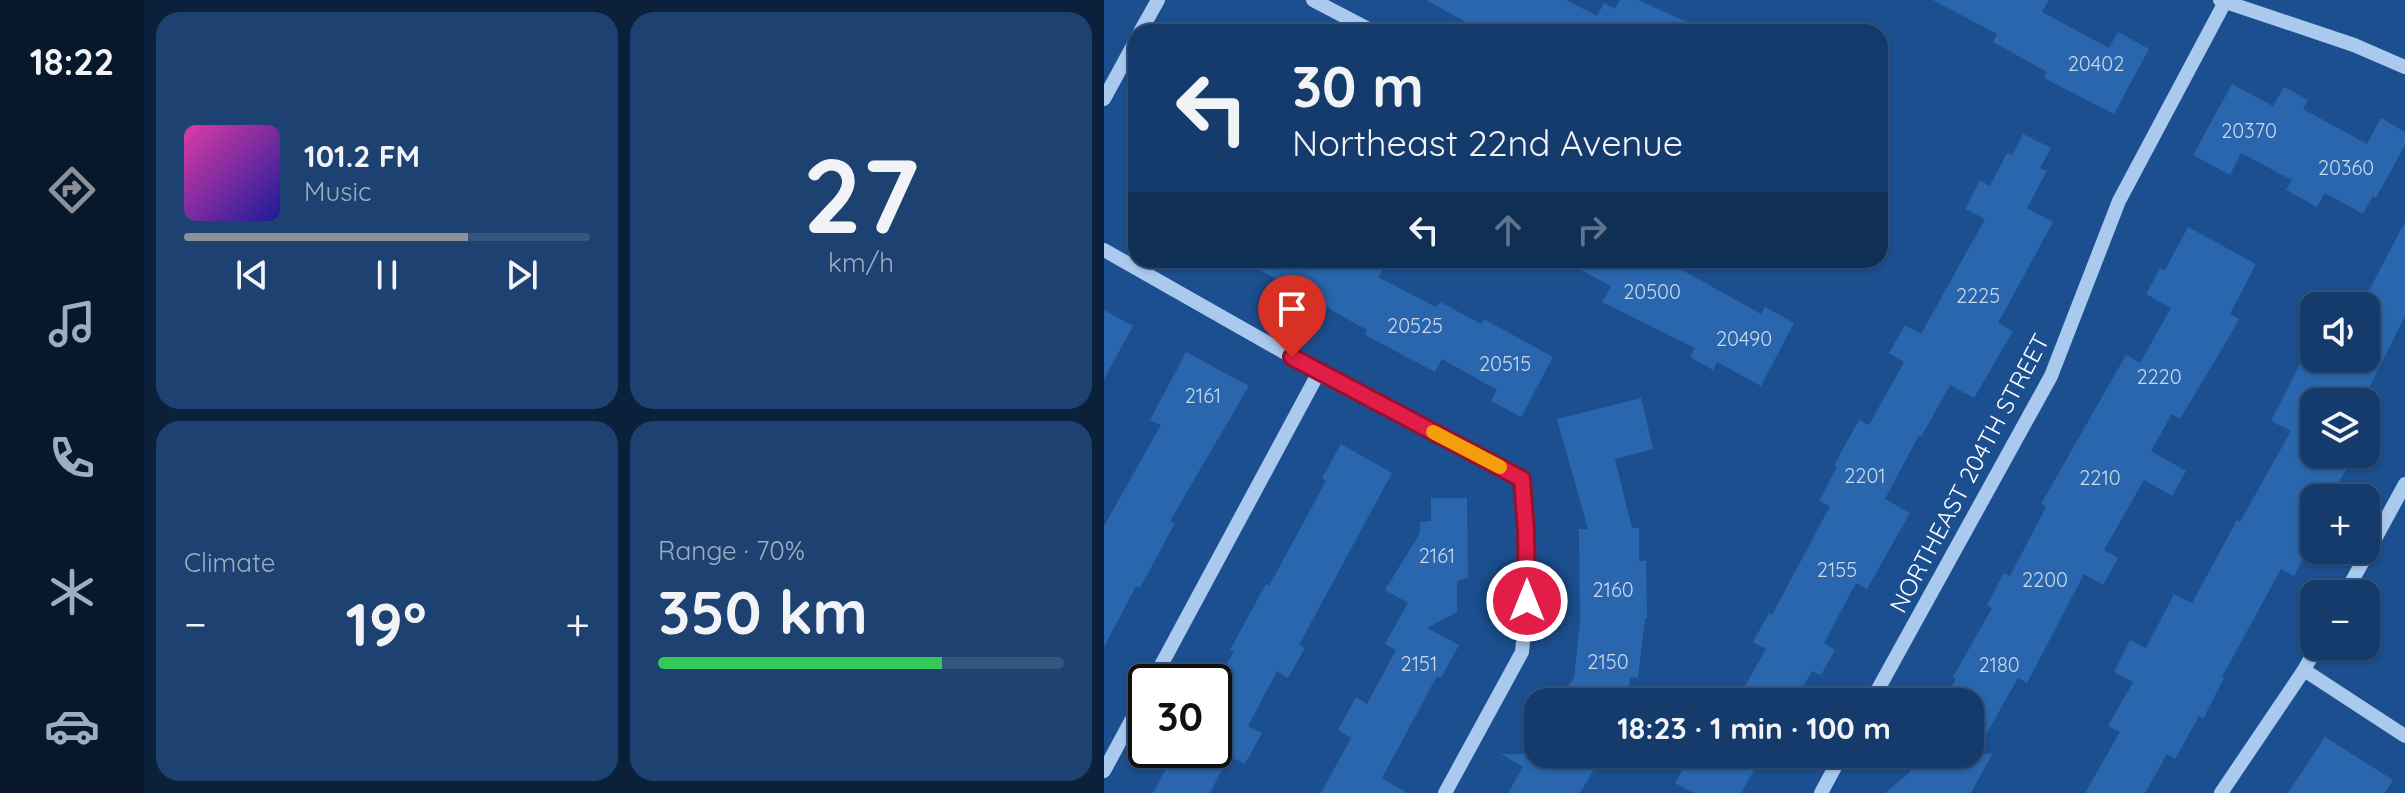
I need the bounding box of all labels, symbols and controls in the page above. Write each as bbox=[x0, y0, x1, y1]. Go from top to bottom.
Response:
text: 18:22 bbox=[30, 39, 114, 84]
text: 30 m bbox=[1292, 51, 1424, 121]
house number: 20402 bbox=[2068, 51, 2124, 76]
icon: left bbox=[1160, 56, 1264, 160]
house number: 20370 bbox=[2221, 118, 2277, 143]
text: Northeast 22nd Avenue bbox=[1292, 120, 1683, 165]
text: 27 bbox=[803, 129, 919, 259]
text: 101.2 FM bbox=[304, 137, 420, 175]
house number: 20360 bbox=[2318, 155, 2374, 180]
icon: directions bbox=[44, 162, 100, 218]
text: Music bbox=[304, 175, 372, 208]
icon: left bbox=[1402, 208, 1446, 252]
icon: ahead bbox=[1486, 208, 1530, 252]
icon: right bbox=[1570, 208, 1614, 252]
text: km/h bbox=[828, 246, 894, 279]
icon: previous bbox=[230, 253, 274, 297]
icon: pause bbox=[365, 253, 409, 297]
icon: next bbox=[500, 253, 544, 297]
pin bbox=[1258, 275, 1326, 357]
house number: 20500 bbox=[1623, 279, 1681, 304]
house number: 2225 bbox=[1956, 283, 2000, 308]
icon: arrive bbox=[1270, 287, 1314, 331]
map controls bbox=[2300, 292, 2380, 660]
button: sound bbox=[2300, 292, 2380, 372]
icon: music bbox=[44, 296, 100, 352]
house number: 20525 bbox=[1387, 313, 1443, 338]
house number: 20490 bbox=[1716, 326, 1772, 351]
street label: NORTHEAST 204TH STREET bbox=[1883, 328, 2055, 618]
house number: 20515 bbox=[1479, 351, 1531, 376]
house number: 2220 bbox=[2136, 364, 2182, 389]
house number: 2161 bbox=[1185, 383, 1221, 408]
button: layers bbox=[2300, 388, 2380, 468]
icon: phone bbox=[44, 430, 100, 486]
house number: 2201 bbox=[1844, 463, 1886, 488]
house number: 2210 bbox=[2079, 465, 2121, 490]
button: + bbox=[2300, 484, 2380, 564]
text: Range · 70% bbox=[658, 534, 805, 567]
house number: 2161 bbox=[1419, 543, 1455, 568]
text: Climate bbox=[184, 546, 275, 579]
house number: 2155 bbox=[1817, 557, 1857, 582]
position arrow bbox=[1485, 559, 1569, 643]
icon: climate bbox=[44, 564, 100, 620]
house number: 2200 bbox=[2022, 567, 2068, 592]
text: 350 km bbox=[658, 574, 868, 649]
house number: 2160 bbox=[1592, 577, 1634, 602]
button: − bbox=[2300, 580, 2380, 660]
text: 19° bbox=[346, 586, 427, 661]
text: − bbox=[184, 596, 207, 651]
text: + bbox=[565, 596, 590, 651]
house number: 2150 bbox=[1587, 649, 1629, 674]
house number: 2151 bbox=[1401, 651, 1437, 676]
house number: 2180 bbox=[1978, 652, 2020, 677]
speed limit sign: 30 bbox=[1128, 664, 1232, 768]
icon: car bbox=[44, 698, 100, 754]
text: 18:23 · 1 min · 100 m bbox=[1617, 709, 1891, 747]

